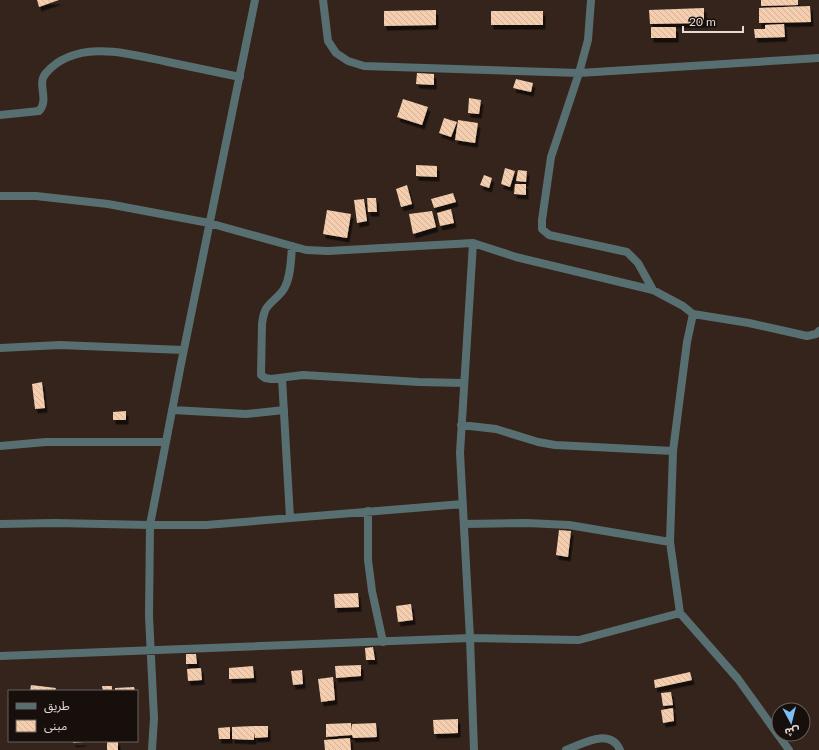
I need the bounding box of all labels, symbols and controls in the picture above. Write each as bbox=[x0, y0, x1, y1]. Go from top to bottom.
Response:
scale bar bbox=[683, 8, 743, 34]
text: 20 m bbox=[689, 14, 716, 29]
legend bbox=[8, 690, 138, 742]
text: طريق bbox=[44, 698, 70, 714]
north arrow bbox=[771, 702, 811, 742]
text: مبنى bbox=[44, 718, 67, 733]
text: ش bbox=[784, 724, 801, 740]

